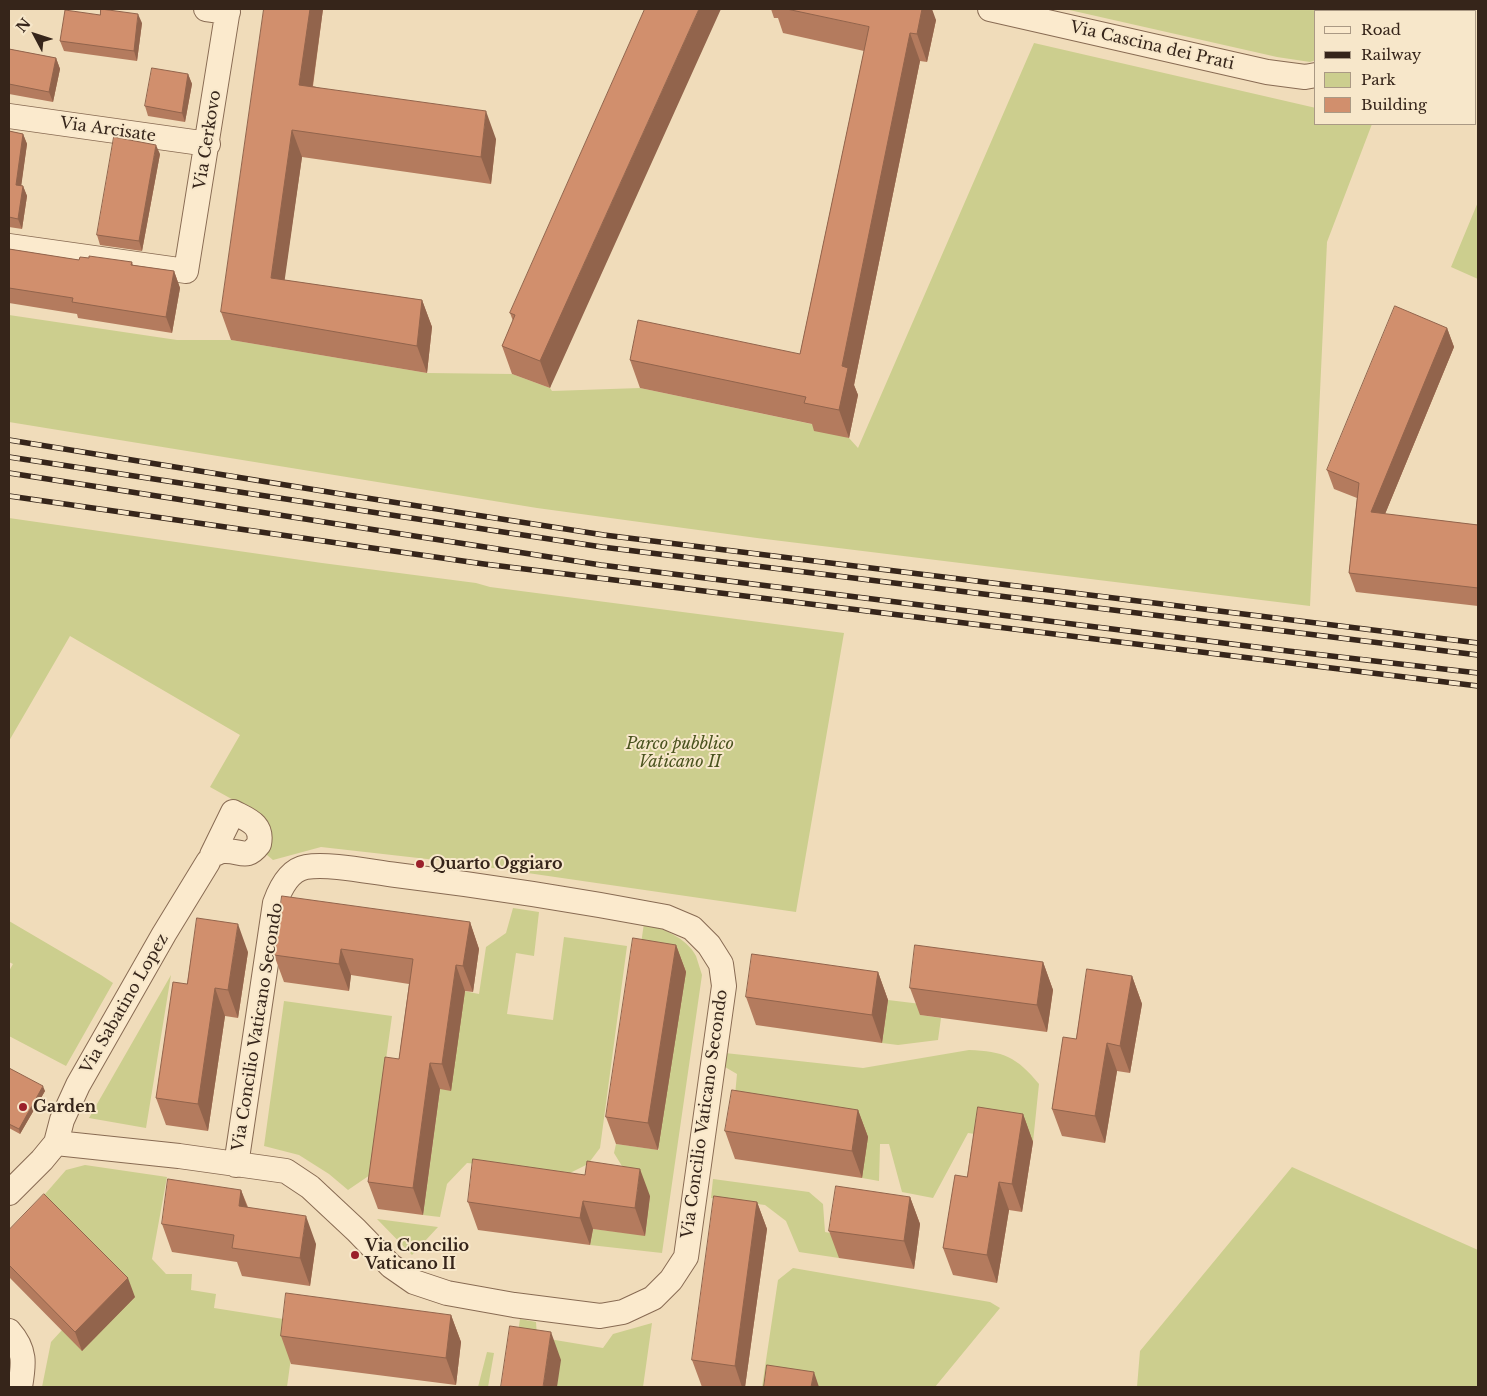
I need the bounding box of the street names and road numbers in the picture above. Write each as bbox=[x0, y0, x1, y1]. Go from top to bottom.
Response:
street label: Via Cascina dei Prati bbox=[1068, 18, 1236, 74]
street label: Via Cerkovo bbox=[191, 89, 225, 191]
street label: Via Arcisate bbox=[59, 114, 157, 146]
street label: Via Concilio Vaticano Secondo bbox=[229, 901, 287, 1153]
street label: Via Sabatino Lopez bbox=[77, 931, 173, 1077]
street label: Via Concilio Vaticano Secondo bbox=[678, 988, 732, 1240]

